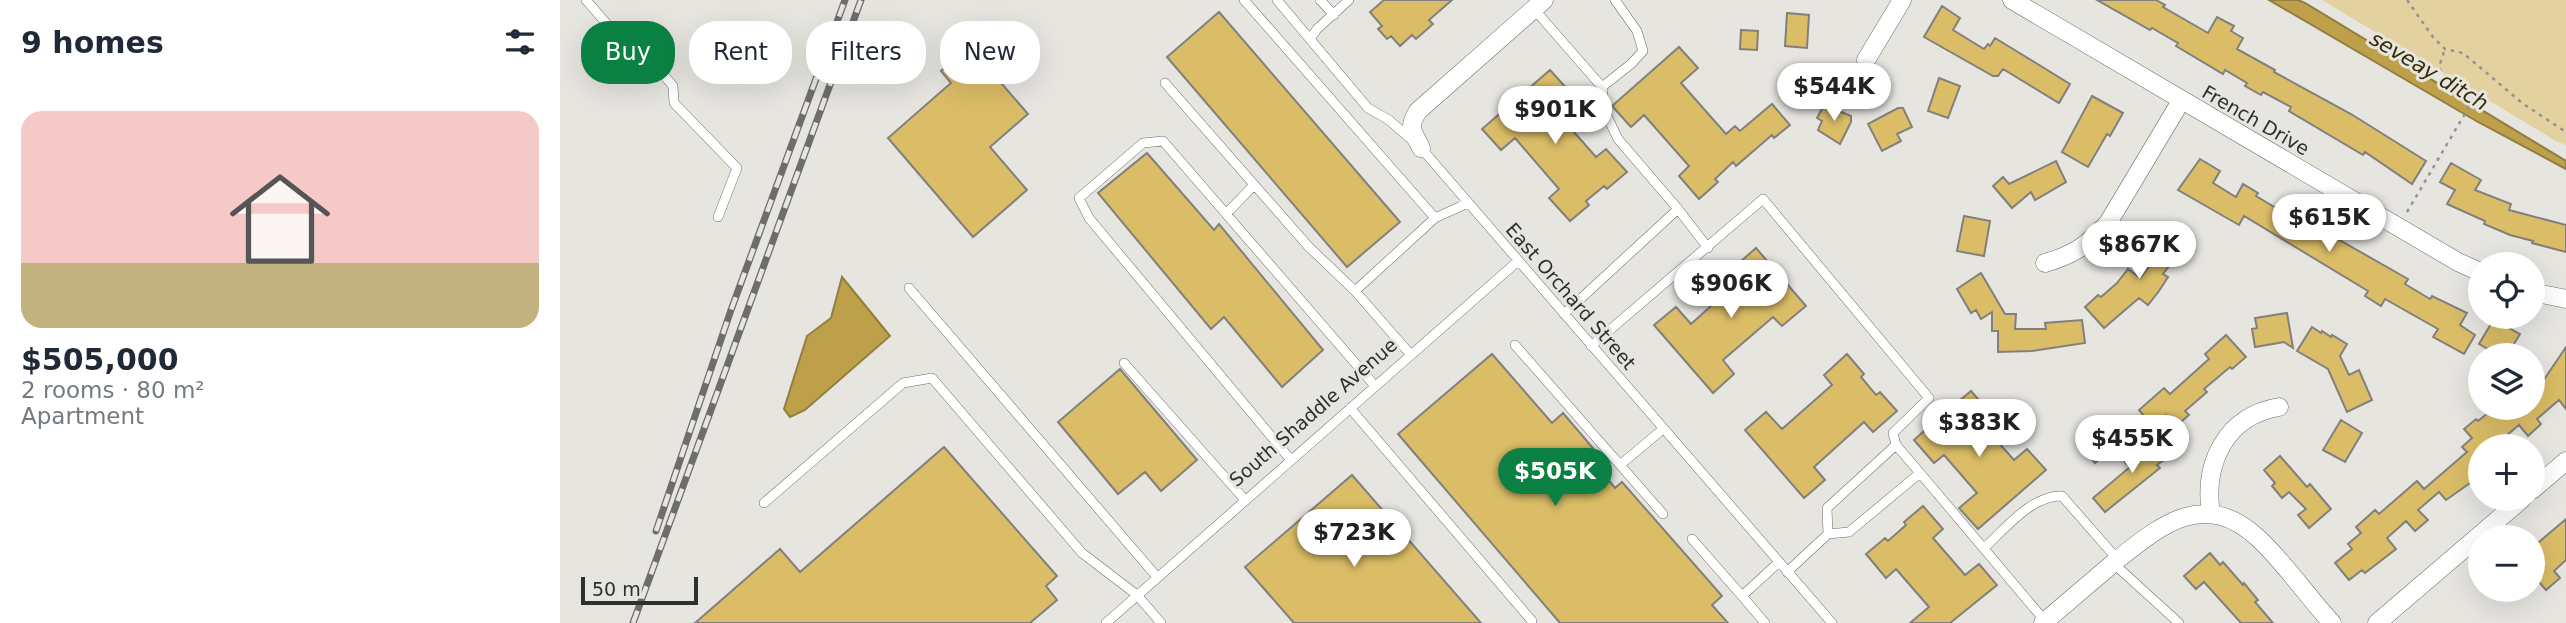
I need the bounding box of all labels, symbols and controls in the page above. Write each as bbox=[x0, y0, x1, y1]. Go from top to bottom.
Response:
chip: Buy bbox=[581, 21, 675, 84]
chip: Rent bbox=[689, 21, 792, 84]
chip: Filters bbox=[806, 21, 926, 84]
chip: New bbox=[940, 21, 1040, 84]
icon: filters bbox=[501, 23, 539, 61]
text: 9 homes bbox=[21, 25, 164, 60]
water label: seveay ditch bbox=[2366, 26, 2492, 116]
pin: $544K bbox=[1785, 64, 1883, 123]
text: $544K bbox=[1793, 73, 1875, 99]
street label: French Drive bbox=[2199, 81, 2313, 159]
pin: $901K bbox=[1506, 86, 1604, 146]
text: $901K bbox=[1514, 96, 1596, 122]
icon: home bbox=[217, 156, 343, 282]
pin: $615K bbox=[2280, 194, 2378, 254]
text: $615K bbox=[2288, 204, 2370, 230]
street label: East Orchard Street bbox=[1501, 218, 1641, 374]
pin: $867K bbox=[2090, 222, 2188, 281]
text: $867K bbox=[2098, 231, 2180, 257]
map controls bbox=[2468, 252, 2545, 602]
button: locate bbox=[2468, 252, 2545, 329]
pin: $906K bbox=[1682, 260, 1780, 320]
text: $906K bbox=[1690, 270, 1772, 296]
street label: South Shaddle Avenue bbox=[1225, 333, 1401, 491]
text: $505,000 bbox=[21, 342, 179, 377]
button: layers bbox=[2468, 343, 2545, 420]
text: 2 rooms · 80 m² bbox=[21, 377, 205, 403]
pin: $383K bbox=[1930, 400, 2028, 459]
text: Apartment bbox=[21, 403, 144, 429]
text: $383K bbox=[1938, 409, 2020, 435]
pin: $455K bbox=[2083, 416, 2181, 475]
text: $455K bbox=[2091, 425, 2173, 451]
button: + bbox=[2468, 434, 2545, 511]
pin: $505K bbox=[1506, 448, 1604, 508]
text: $505K bbox=[1514, 458, 1596, 484]
pin: $723K bbox=[1305, 510, 1403, 569]
text: $723K bbox=[1313, 519, 1395, 545]
button: − bbox=[2468, 525, 2545, 602]
scale bar bbox=[581, 574, 698, 606]
text: 50 m bbox=[592, 578, 641, 600]

